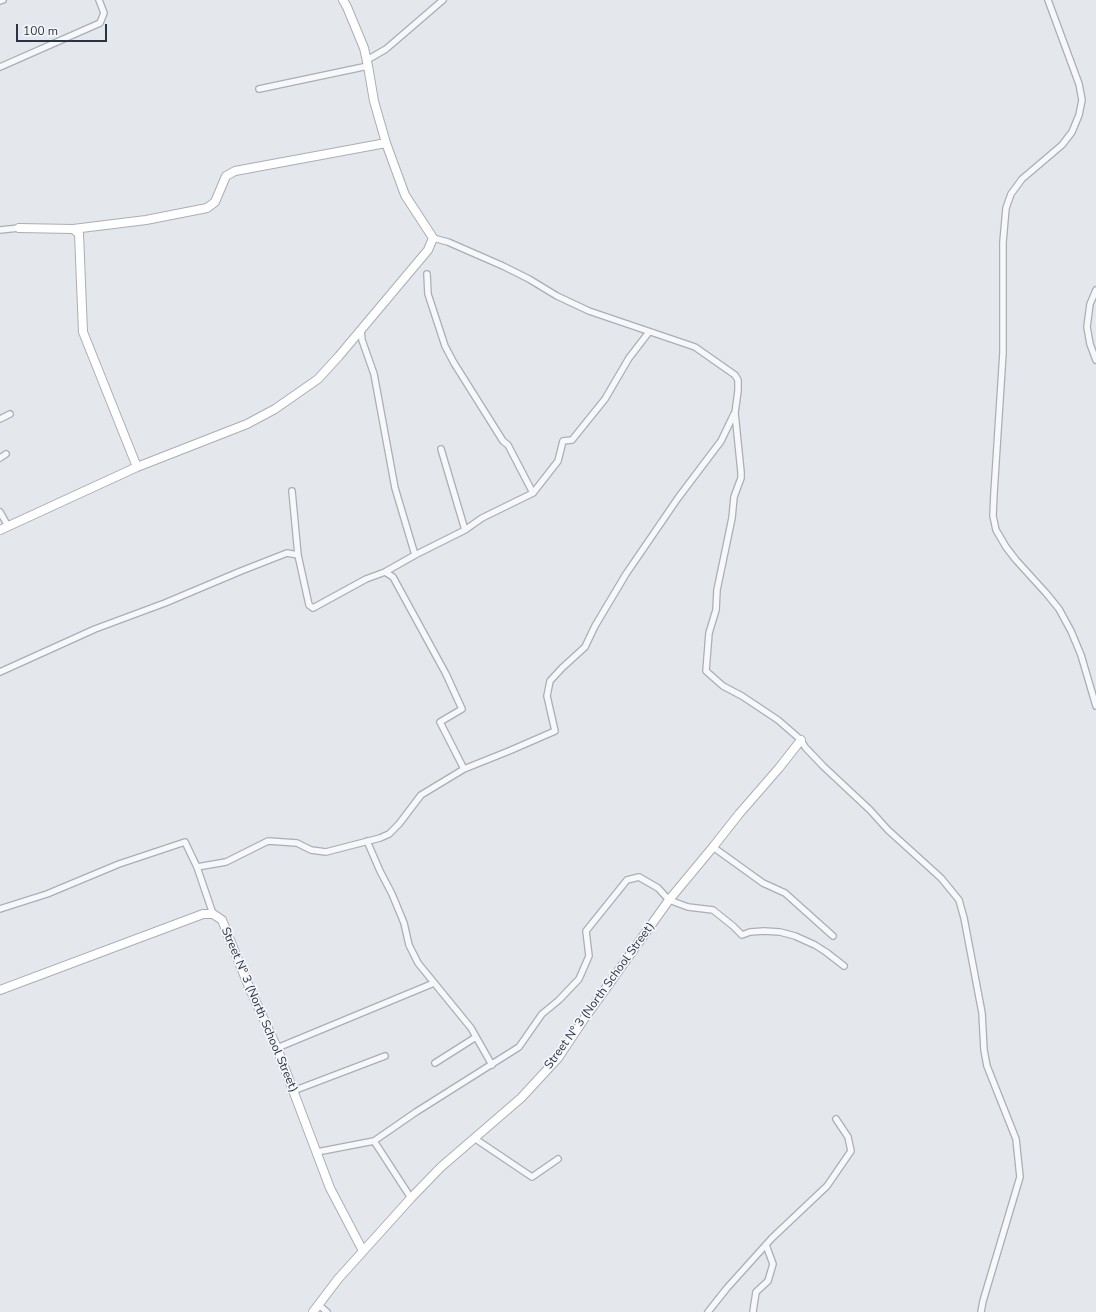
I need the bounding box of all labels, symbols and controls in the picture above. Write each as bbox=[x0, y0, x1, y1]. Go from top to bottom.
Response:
scale bar bbox=[18, 16, 109, 42]
text: 100 m bbox=[23, 23, 58, 39]
street label: Street N° 3 (North School Street) bbox=[542, 920, 658, 1072]
street label: Street N° 3 (North School Street) bbox=[218, 925, 300, 1095]

